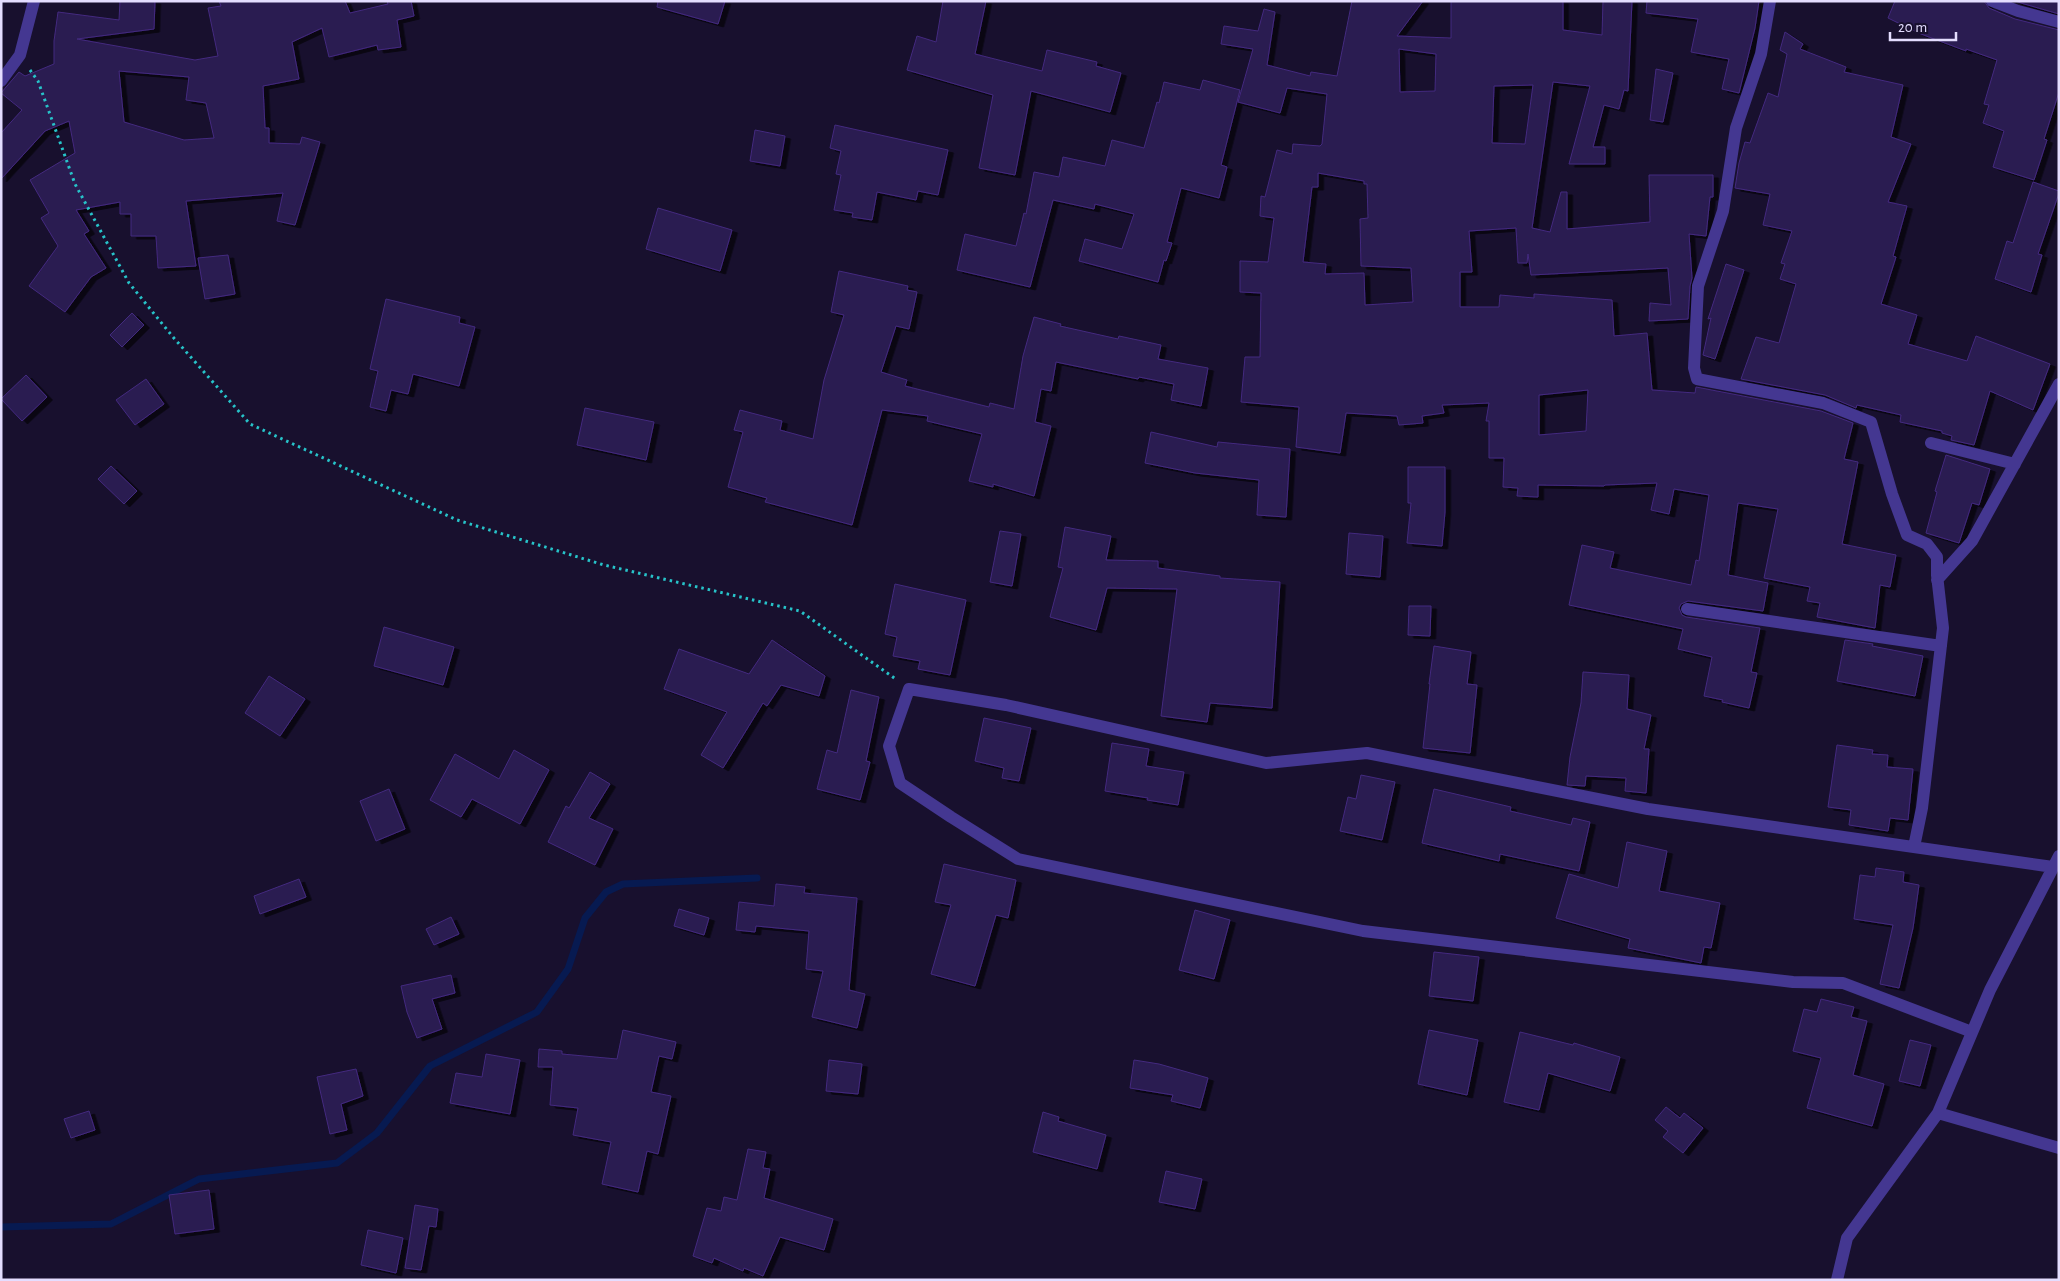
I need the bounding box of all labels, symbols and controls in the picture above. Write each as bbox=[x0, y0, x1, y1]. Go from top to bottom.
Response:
scale bar bbox=[1890, 10, 1956, 42]
text: 20 m bbox=[1898, 20, 1927, 35]

